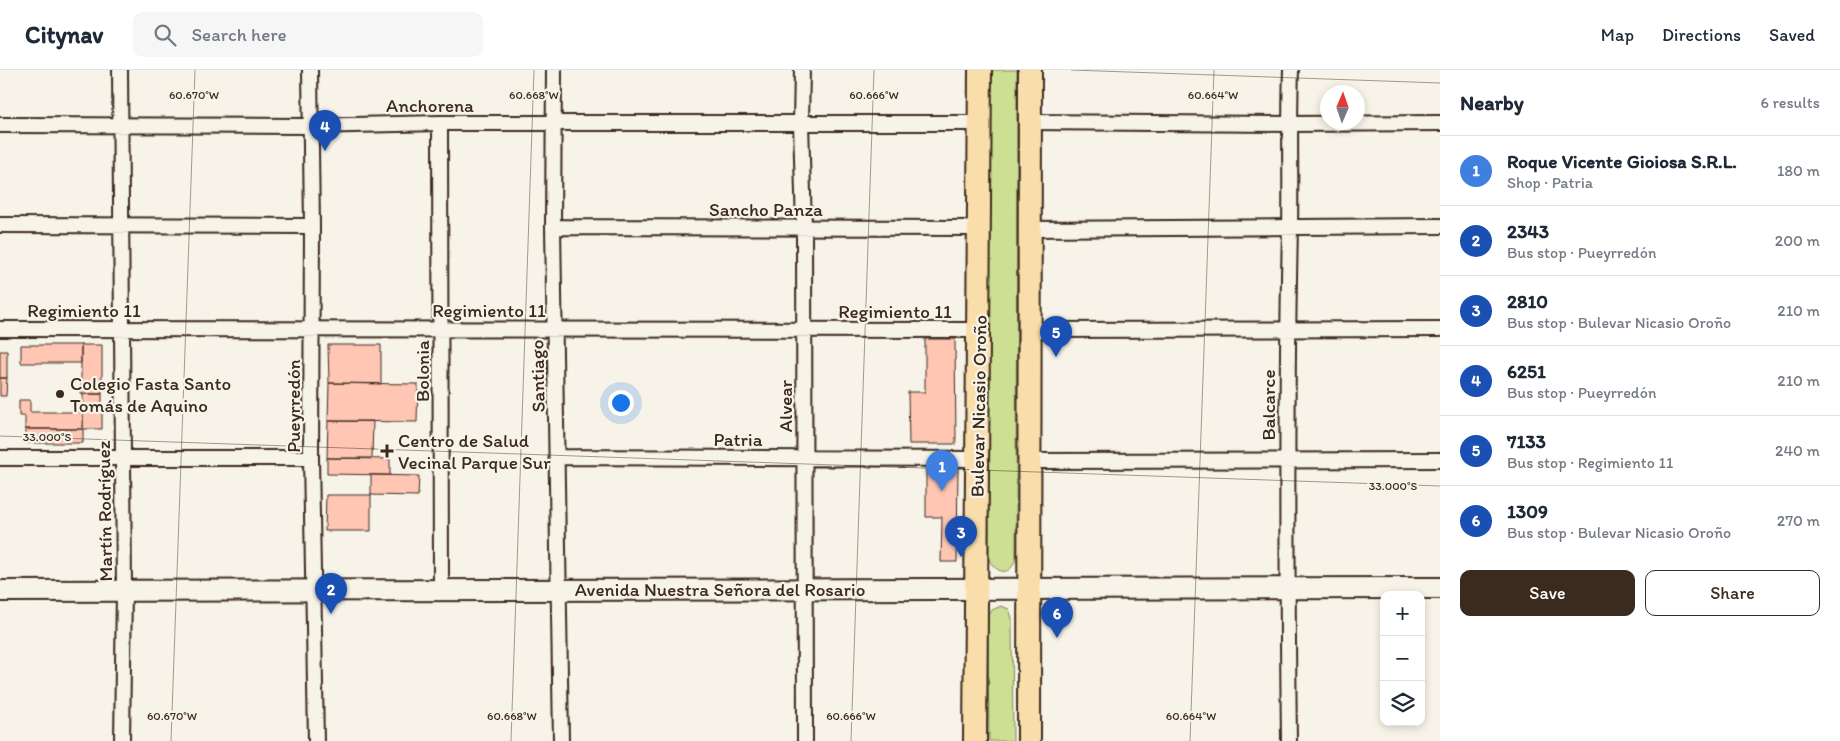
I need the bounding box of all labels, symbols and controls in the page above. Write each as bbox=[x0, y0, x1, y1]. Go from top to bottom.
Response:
search box bbox=[133, 12, 483, 57]
text: Citynav bbox=[25, 20, 103, 49]
icon: search bbox=[151, 21, 179, 49]
text: Search here bbox=[191, 23, 287, 46]
text: Map bbox=[1601, 24, 1634, 46]
text: Directions bbox=[1662, 24, 1741, 46]
text: Saved bbox=[1769, 24, 1815, 46]
north arrow bbox=[1320, 85, 1365, 130]
text: 60.670°W bbox=[169, 88, 219, 102]
text: 60.668°W bbox=[509, 88, 559, 102]
text: 60.666°W bbox=[849, 88, 899, 102]
text: 60.664°W bbox=[1188, 88, 1238, 102]
text: Nearby bbox=[1460, 90, 1524, 115]
text: 6 results bbox=[1760, 93, 1820, 112]
street label: Anchorena bbox=[386, 94, 474, 117]
pin: 4 bbox=[309, 110, 341, 151]
text: Roque Vicente Gioiosa S.R.L. bbox=[1507, 150, 1737, 173]
text: 1 bbox=[1472, 161, 1480, 180]
text: 180 m bbox=[1777, 161, 1820, 180]
text: Shop · Patria bbox=[1507, 173, 1593, 192]
street label: Sancho Panza bbox=[709, 198, 823, 221]
text: 2343 bbox=[1507, 220, 1549, 243]
text: 2 bbox=[1472, 231, 1480, 250]
text: 200 m bbox=[1775, 231, 1820, 250]
text: Bus stop · Pueyrredón bbox=[1507, 243, 1656, 262]
text: 2810 bbox=[1507, 290, 1548, 313]
street label: Regimiento 11 bbox=[27, 299, 141, 322]
street label: Regimiento 11 bbox=[432, 299, 546, 322]
street label: Regimiento 11 bbox=[838, 300, 952, 323]
text: 3 bbox=[1472, 301, 1480, 320]
text: 210 m bbox=[1777, 301, 1820, 320]
text: Bus stop · Bulevar Nicasio Oroño bbox=[1507, 313, 1731, 332]
street label: Bulevar Nicasio Oroño bbox=[965, 315, 992, 497]
pin: 5 bbox=[1040, 316, 1072, 357]
street label: Santiago bbox=[525, 339, 550, 412]
street label: Bolonia bbox=[411, 340, 434, 402]
street label: Pueyrredón bbox=[282, 359, 305, 453]
text: 6251 bbox=[1507, 360, 1546, 383]
street label: Balcarce bbox=[1257, 369, 1280, 441]
text: 4 bbox=[1471, 371, 1481, 390]
text: 210 m bbox=[1777, 371, 1820, 390]
place label: Colegio Fasta Santo Tomás de Aquino bbox=[70, 372, 231, 417]
street label: Alvear bbox=[774, 379, 797, 432]
text: Bus stop · Pueyrredón bbox=[1507, 383, 1656, 402]
marker: Colegio Fasta Santo Tomás de Aquino bbox=[54, 388, 66, 400]
your location bbox=[608, 390, 634, 416]
street label: Patria bbox=[713, 428, 763, 451]
place label: Centro de Salud Vecinal Parque Sur bbox=[398, 429, 551, 474]
text: 33.000°S bbox=[23, 430, 71, 444]
text: 7133 bbox=[1507, 430, 1546, 453]
street label: Martín Rodríguez bbox=[92, 440, 117, 582]
text: 5 bbox=[1472, 441, 1480, 460]
text: 240 m bbox=[1775, 441, 1820, 460]
marker: Centro de Salud Vecinal Parque Sur bbox=[380, 444, 394, 458]
pin: 1 bbox=[926, 450, 958, 491]
text: Bus stop · Regimiento 11 bbox=[1507, 453, 1673, 472]
text: 33.000°S bbox=[1369, 479, 1417, 493]
text: 1309 bbox=[1507, 500, 1548, 523]
text: 6 bbox=[1472, 511, 1480, 530]
text: 270 m bbox=[1777, 511, 1820, 530]
pin: 3 bbox=[945, 516, 977, 557]
text: Bus stop · Bulevar Nicasio Oroño bbox=[1507, 523, 1731, 542]
button: Save bbox=[1460, 570, 1635, 616]
button: Share bbox=[1645, 570, 1820, 616]
pin: 2 bbox=[315, 573, 347, 614]
street label: Avenida Nuestra Señora del Rosario bbox=[575, 578, 865, 601]
map controls bbox=[1380, 591, 1425, 726]
button: + bbox=[1380, 591, 1425, 636]
pin: 6 bbox=[1041, 597, 1073, 638]
button: − bbox=[1380, 636, 1425, 681]
button: layers bbox=[1380, 681, 1425, 726]
text: 60.670°W bbox=[147, 709, 197, 723]
text: 60.668°W bbox=[487, 709, 537, 723]
text: 60.666°W bbox=[826, 709, 876, 723]
text: 60.664°W bbox=[1166, 709, 1216, 723]

